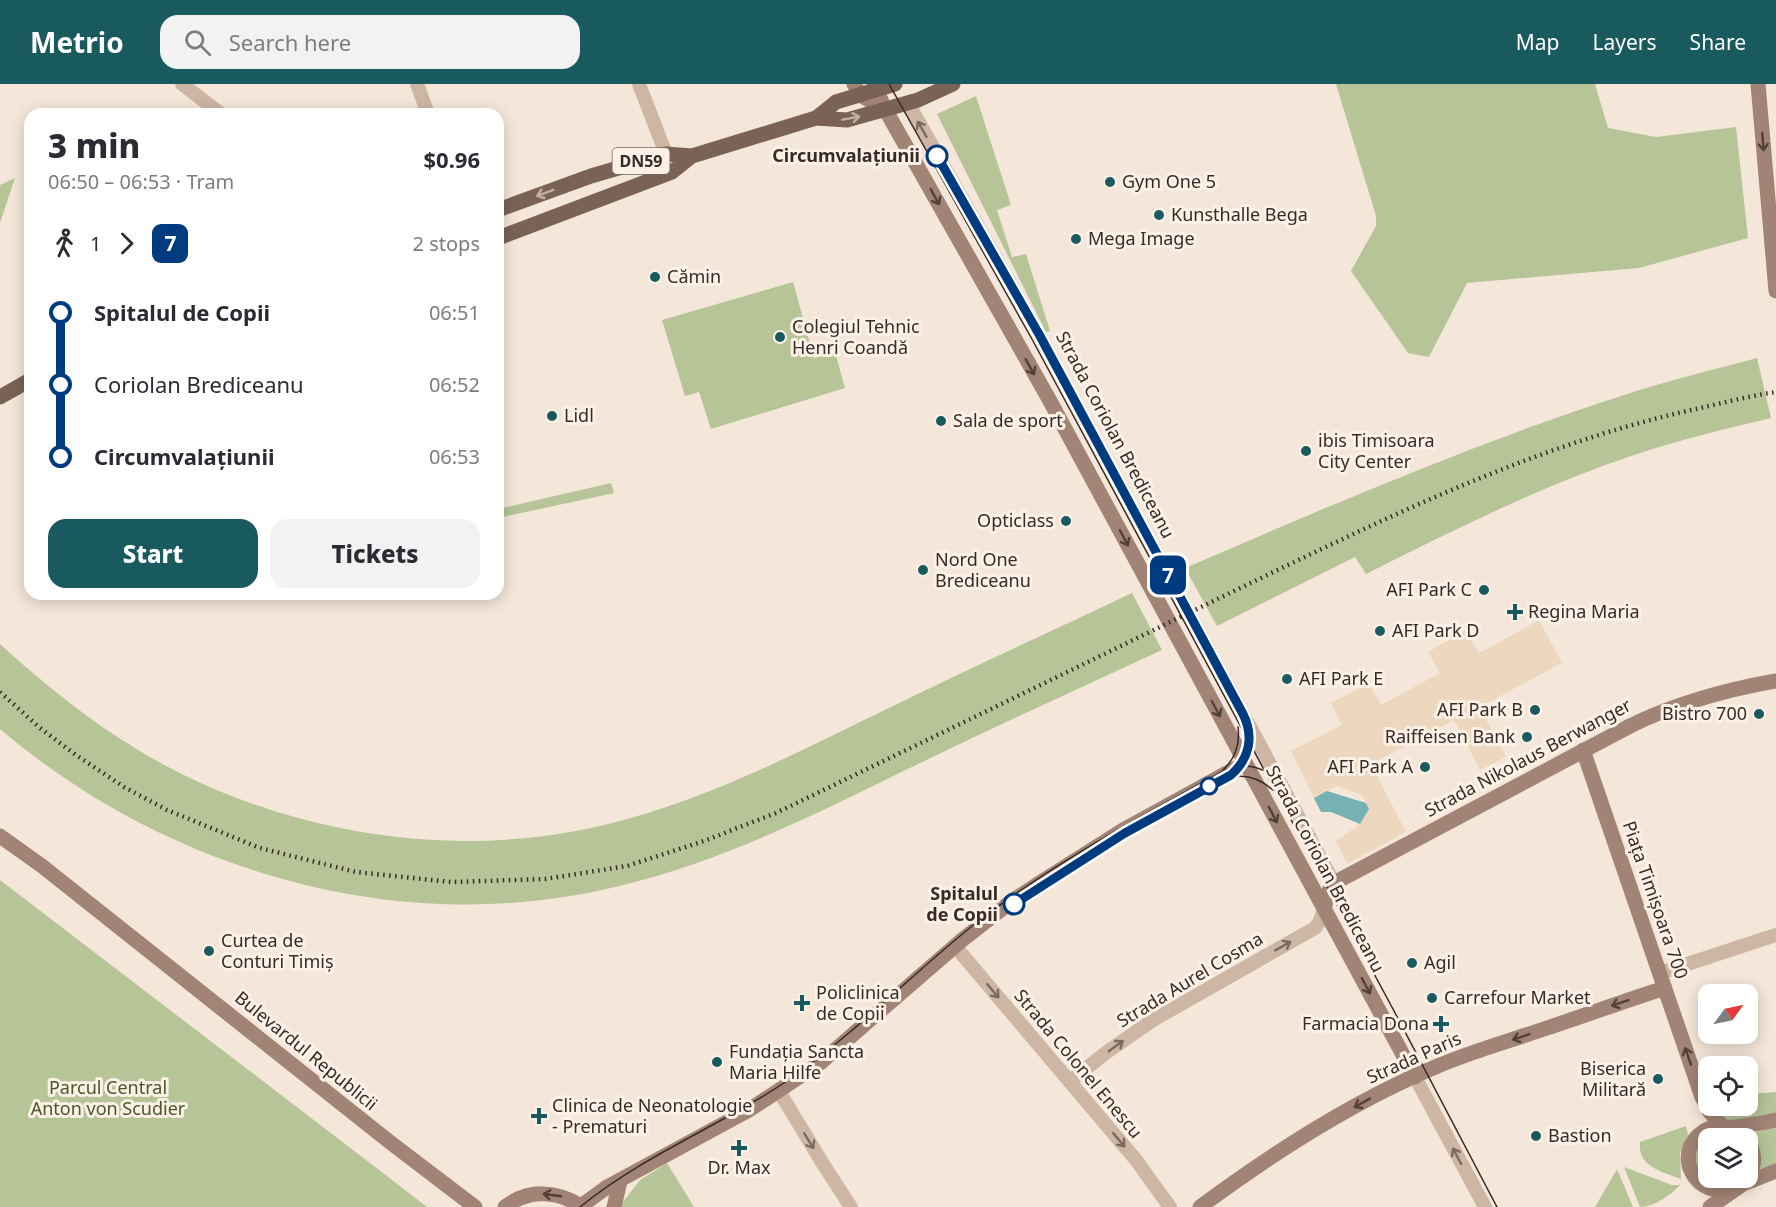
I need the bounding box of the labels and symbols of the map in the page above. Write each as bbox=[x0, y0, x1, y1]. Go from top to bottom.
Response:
one-way arrow bbox=[841, 112, 860, 123]
one-way arrow bbox=[916, 121, 928, 138]
one-way arrow bbox=[1758, 132, 1769, 152]
place label: Circumvalațiunii bbox=[772, 143, 920, 167]
marker: Circumvalațiunii bbox=[926, 145, 948, 167]
road number: DN59 bbox=[612, 148, 670, 174]
place label: Gym One 5 bbox=[1122, 169, 1216, 193]
marker: Gym One 5 bbox=[1103, 175, 1117, 189]
one-way arrow bbox=[930, 187, 941, 205]
one-way arrow bbox=[536, 189, 555, 200]
place label: Kunsthalle Bega bbox=[1171, 202, 1308, 226]
marker: Kunsthalle Bega bbox=[1152, 208, 1166, 222]
place label: Mega Image bbox=[1088, 226, 1195, 250]
marker: Mega Image bbox=[1069, 232, 1083, 246]
place label: Cămin bbox=[667, 264, 721, 288]
marker: Cămin bbox=[648, 270, 662, 284]
place label: Colegiul Tehnic Henri Coandă bbox=[792, 314, 920, 359]
street label: Strada Coriolan Brediceanu bbox=[1051, 327, 1181, 542]
marker: Colegiul Tehnic Henri Coandă bbox=[773, 330, 787, 344]
one-way arrow bbox=[1025, 357, 1036, 375]
place label: Lidl bbox=[564, 403, 594, 427]
place label: Sala de sport bbox=[953, 408, 1063, 432]
marker: Lidl bbox=[545, 409, 559, 423]
marker: Sala de sport bbox=[934, 414, 948, 428]
place label: ibis Timisoara City Center bbox=[1318, 428, 1435, 473]
marker: ibis Timisoara City Center bbox=[1299, 444, 1313, 458]
place label: Opticlass bbox=[977, 508, 1054, 532]
marker: Opticlass bbox=[1059, 514, 1073, 528]
one-way arrow bbox=[1118, 529, 1130, 546]
place label: Nord One Brediceanu bbox=[935, 547, 1031, 592]
line badge: 7 bbox=[1148, 556, 1188, 594]
marker: Nord One Brediceanu bbox=[916, 563, 930, 577]
place label: AFI Park C bbox=[1386, 577, 1472, 601]
marker: AFI Park C bbox=[1477, 583, 1491, 597]
place label: Regina Maria bbox=[1528, 599, 1640, 623]
marker: Regina Maria bbox=[1506, 603, 1524, 621]
place label: AFI Park D bbox=[1392, 618, 1479, 642]
marker: AFI Park D bbox=[1373, 624, 1387, 638]
place label: AFI Park E bbox=[1299, 666, 1383, 690]
marker: AFI Park E bbox=[1280, 672, 1294, 686]
street label: Strada Nikolaus Berwanger bbox=[1420, 692, 1636, 822]
place label: AFI Park B bbox=[1437, 697, 1523, 721]
one-way arrow bbox=[1211, 700, 1222, 718]
place label: Bistro 700 bbox=[1662, 701, 1747, 725]
marker: AFI Park B bbox=[1528, 703, 1542, 717]
marker: Bistro 700 bbox=[1752, 707, 1766, 721]
place label: Raiffeisen Bank bbox=[1385, 724, 1515, 748]
marker: Raiffeisen Bank bbox=[1520, 730, 1534, 744]
place label: AFI Park A bbox=[1327, 754, 1413, 778]
marker: AFI Park A bbox=[1418, 760, 1432, 774]
street label: Strada Coriolan Brediceanu bbox=[1261, 761, 1391, 976]
unlabelled marker bbox=[1200, 777, 1218, 795]
one-way arrow bbox=[1268, 805, 1279, 823]
street label: Piața Timișoara 700 bbox=[1618, 818, 1694, 982]
place label: Spitalul de Copii bbox=[926, 881, 998, 926]
marker: Spitalul de Copii bbox=[1003, 893, 1025, 915]
street label: Strada Aurel Cosma bbox=[1112, 926, 1267, 1032]
place label: Curtea de Conturi Timiș bbox=[221, 928, 334, 973]
one-way arrow bbox=[1274, 940, 1291, 952]
marker: Curtea de Conturi Timiș bbox=[202, 944, 216, 958]
place label: Agil bbox=[1424, 950, 1456, 974]
marker: Agil bbox=[1405, 956, 1419, 970]
one-way arrow bbox=[1360, 977, 1372, 994]
place label: Policlinica de Copii bbox=[816, 980, 900, 1025]
one-way arrow bbox=[986, 983, 1000, 998]
street label: Strada Colonel Enescu bbox=[1009, 984, 1148, 1143]
north arrow bbox=[1698, 984, 1758, 1044]
street label: Bulevardul Republicii bbox=[230, 985, 383, 1115]
place label: Carrefour Market bbox=[1444, 985, 1591, 1009]
marker: Carrefour Market bbox=[1425, 991, 1439, 1005]
marker: Policlinica de Copii bbox=[793, 994, 811, 1012]
one-way arrow bbox=[1611, 999, 1630, 1010]
place label: Farmacia Dona bbox=[1302, 1011, 1429, 1035]
marker: Farmacia Dona bbox=[1434, 1017, 1448, 1031]
street label: Strada Paris bbox=[1363, 1026, 1465, 1089]
one-way arrow bbox=[1512, 1032, 1531, 1043]
place label: Fundația Sancta Maria Hilfe bbox=[729, 1039, 864, 1084]
one-way arrow bbox=[1107, 1039, 1123, 1052]
one-way arrow bbox=[1682, 1047, 1693, 1066]
marker: Fundația Sancta Maria Hilfe bbox=[710, 1055, 724, 1069]
place label: Biserica Militară bbox=[1580, 1056, 1646, 1101]
marker: Biserica Militară bbox=[1651, 1072, 1665, 1086]
park label: Parcul Central Anton von Scudier bbox=[31, 1075, 186, 1120]
place label: Clinica de Neonatologie - Prematuri bbox=[552, 1093, 752, 1138]
one-way arrow bbox=[1354, 1097, 1371, 1109]
marker: Clinica de Neonatologie - Prematuri bbox=[530, 1107, 548, 1125]
place label: Bastion bbox=[1548, 1123, 1612, 1147]
marker: Bastion bbox=[1529, 1129, 1543, 1143]
one-way arrow bbox=[804, 1132, 816, 1149]
one-way arrow bbox=[1112, 1132, 1125, 1148]
marker: Dr. Max bbox=[732, 1141, 746, 1155]
one-way arrow bbox=[1451, 1147, 1462, 1165]
place label: Dr. Max bbox=[707, 1155, 771, 1179]
one-way arrow bbox=[543, 1189, 563, 1200]

